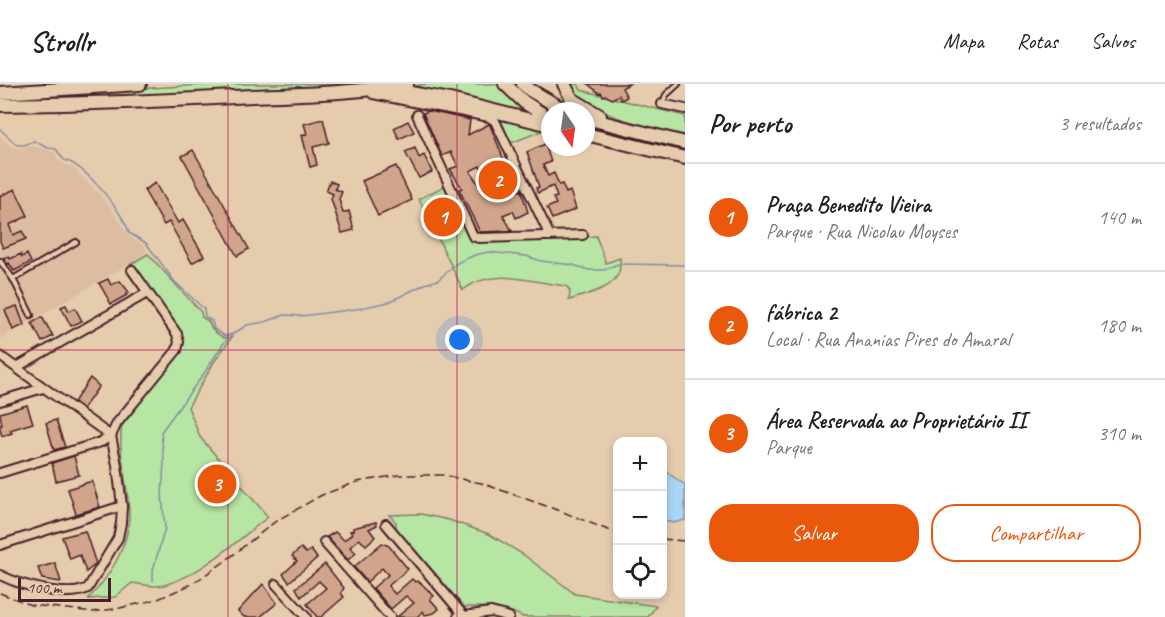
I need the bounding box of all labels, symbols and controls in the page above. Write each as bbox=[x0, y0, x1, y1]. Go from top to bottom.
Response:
text: Strollr bbox=[30, 24, 94, 59]
text: Mapa bbox=[943, 28, 984, 54]
text: Rotas bbox=[1017, 28, 1058, 54]
text: Salvos bbox=[1091, 28, 1135, 54]
north arrow bbox=[541, 102, 595, 156]
text: Por perto bbox=[709, 107, 791, 140]
text: 3 resultados bbox=[1059, 111, 1141, 136]
pin: 2 bbox=[478, 158, 518, 202]
text: Praça Benedito Vieira bbox=[766, 191, 931, 219]
pin: 1 bbox=[424, 194, 462, 240]
text: 1 bbox=[724, 205, 733, 230]
text: 140 m bbox=[1098, 205, 1141, 230]
text: Parque · Rua Nicolau Moyses bbox=[766, 219, 957, 244]
text: fábrica 2 bbox=[766, 299, 837, 327]
text: 2 bbox=[724, 313, 733, 338]
text: 180 m bbox=[1098, 313, 1141, 338]
your location bbox=[445, 325, 474, 354]
text: Local · Rua Ananias Pires do Amaral bbox=[766, 327, 1010, 352]
text: Área Reservada ao Proprietário II bbox=[766, 407, 1027, 435]
text: 3 bbox=[724, 421, 733, 446]
text: 310 m bbox=[1098, 421, 1141, 446]
text: Parque bbox=[766, 435, 812, 460]
map controls bbox=[613, 437, 667, 599]
button: + bbox=[613, 437, 667, 491]
pin: 3 bbox=[198, 462, 236, 506]
button: − bbox=[613, 491, 667, 545]
button: Salvar bbox=[709, 504, 919, 562]
button: Compartilhar bbox=[931, 504, 1141, 562]
button: locate bbox=[613, 545, 667, 599]
scale bar bbox=[18, 575, 111, 602]
text: 100 m bbox=[27, 578, 61, 598]

